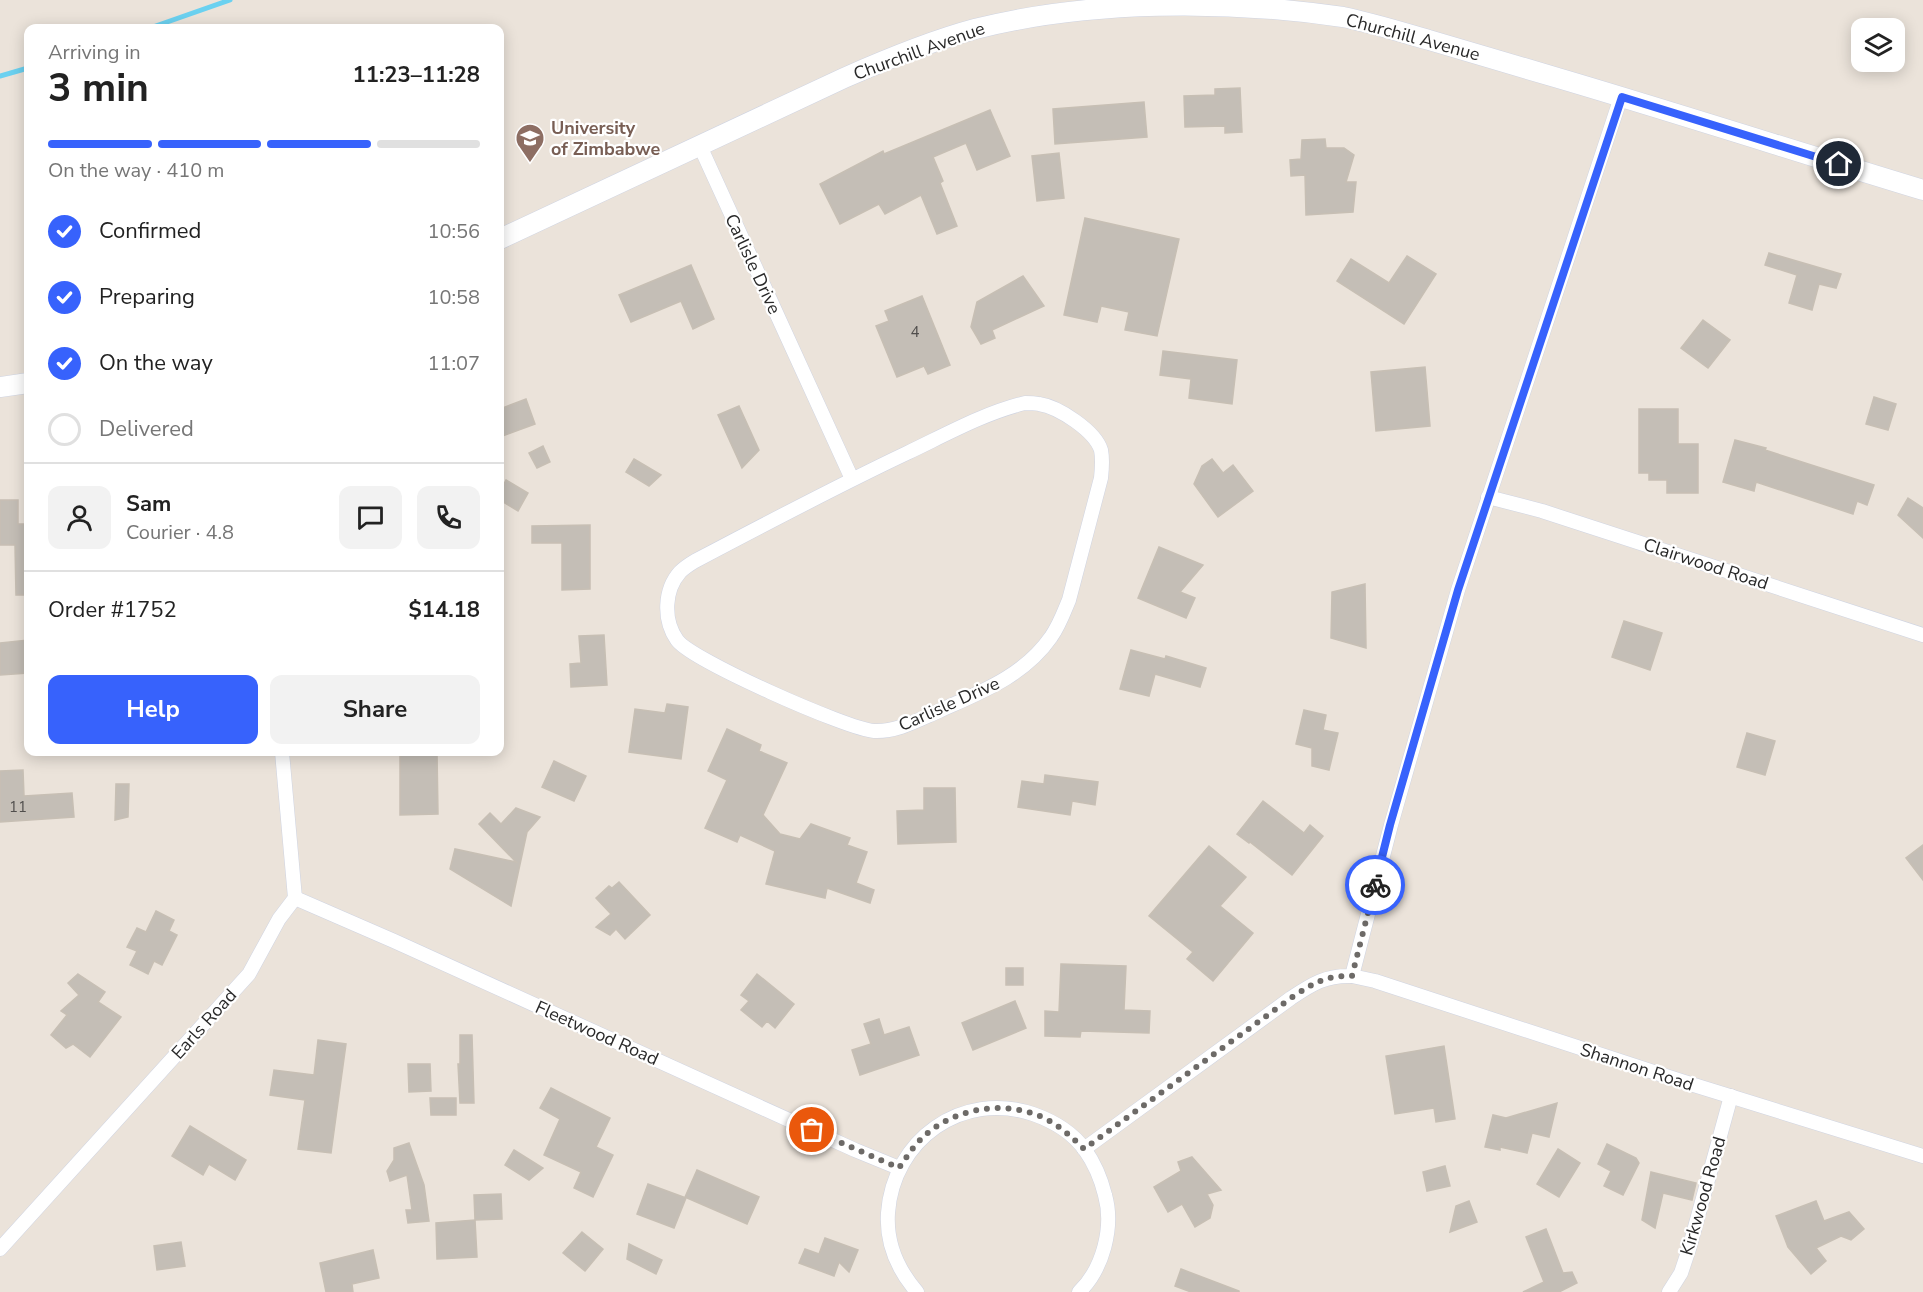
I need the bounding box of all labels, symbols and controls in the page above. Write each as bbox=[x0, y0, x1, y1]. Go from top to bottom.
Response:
street label: Churchill Avenue bbox=[1343, 8, 1483, 66]
street label: Churchill Avenue bbox=[850, 16, 988, 86]
map controls bbox=[1851, 18, 1905, 72]
button: layers bbox=[1851, 18, 1905, 72]
text: Arriving in bbox=[48, 39, 141, 66]
text: 11:23–11:28 bbox=[352, 60, 480, 90]
text: 3 min bbox=[48, 62, 149, 115]
place label: University of Zimbabwe bbox=[551, 116, 660, 161]
school or university icon: University of Zimbabwe bbox=[514, 122, 546, 164]
pin bbox=[1813, 138, 1864, 189]
icon: home bbox=[1822, 147, 1855, 180]
text: On the way · 410 m bbox=[48, 157, 224, 184]
street label: Carlisle Drive bbox=[719, 210, 787, 318]
icon: check bbox=[48, 215, 81, 248]
text: Confirmed bbox=[99, 216, 201, 246]
text: 10:56 bbox=[427, 218, 480, 245]
icon: check bbox=[48, 281, 81, 314]
text: Preparing bbox=[99, 282, 195, 312]
text: 10:58 bbox=[427, 284, 480, 311]
house number: 4 bbox=[910, 322, 920, 342]
icon: check bbox=[48, 347, 81, 380]
text: On the way bbox=[99, 348, 213, 378]
text: 11:07 bbox=[427, 350, 480, 377]
text: Delivered bbox=[99, 414, 194, 444]
button: person bbox=[48, 486, 111, 549]
button: chat bbox=[339, 486, 402, 549]
button: phone bbox=[417, 486, 480, 549]
text: Sam bbox=[126, 489, 171, 519]
text: Courier · 4.8 bbox=[126, 519, 234, 546]
street label: Clairwood Road bbox=[1640, 532, 1772, 596]
text: Order #1752 bbox=[48, 595, 177, 625]
text: $14.18 bbox=[409, 595, 480, 625]
street label: Carlisle Drive bbox=[895, 671, 1003, 737]
button: Help bbox=[48, 675, 258, 744]
button: Share bbox=[270, 675, 480, 744]
house number: 11 bbox=[9, 797, 27, 817]
courier bbox=[1345, 855, 1405, 915]
icon: bike bbox=[1359, 869, 1392, 902]
street label: Earls Road bbox=[166, 984, 242, 1064]
street label: Fleetwood Road bbox=[532, 995, 662, 1071]
street label: Shannon Road bbox=[1577, 1037, 1697, 1097]
pin bbox=[786, 1104, 837, 1155]
icon: bag bbox=[795, 1113, 828, 1146]
street label: Kirkwood Road bbox=[1675, 1134, 1731, 1258]

